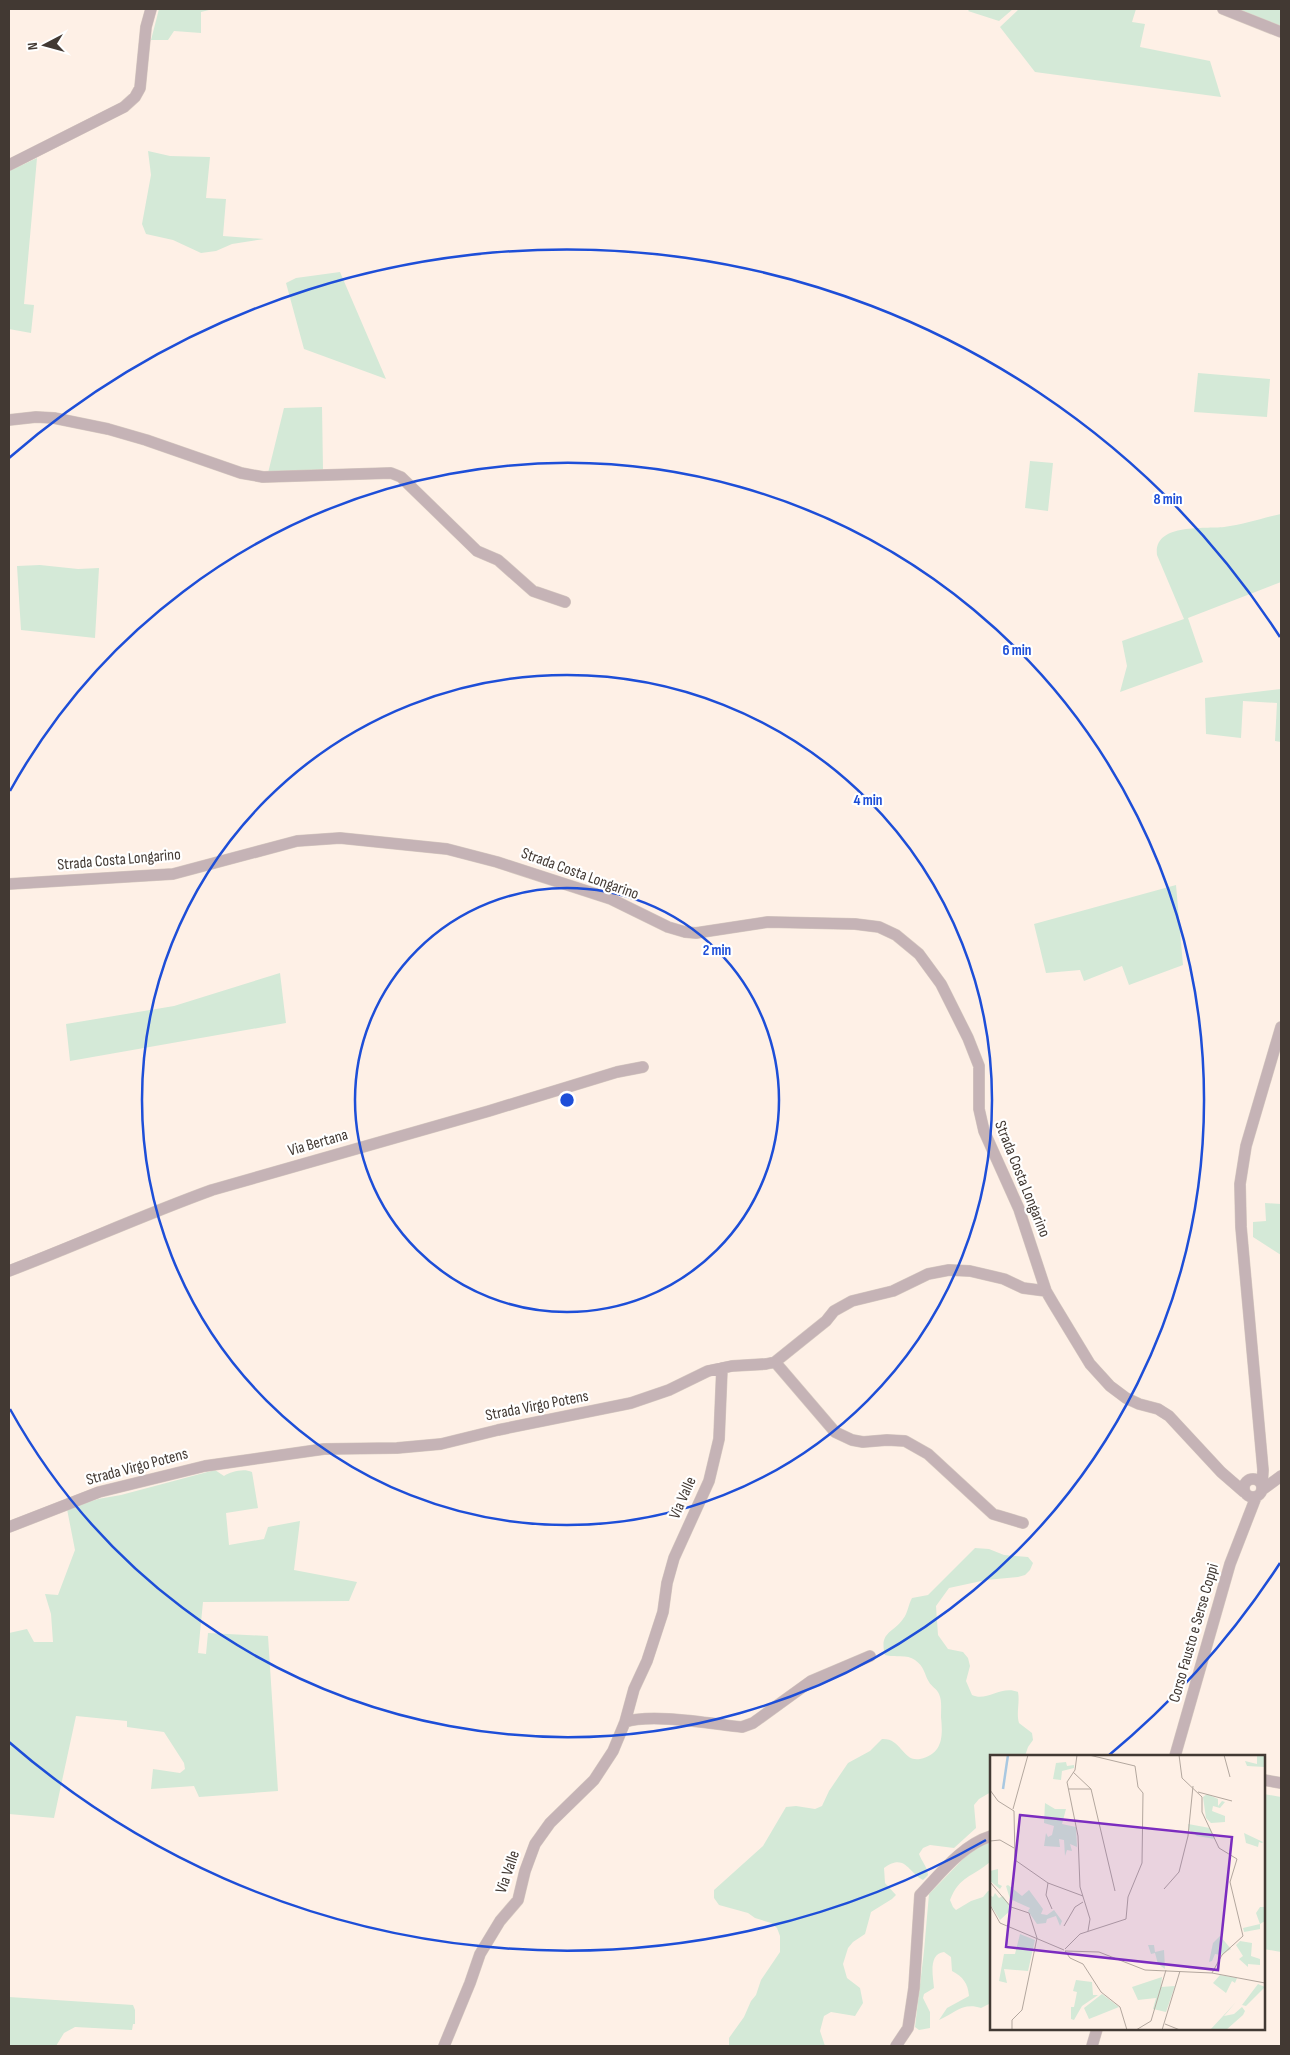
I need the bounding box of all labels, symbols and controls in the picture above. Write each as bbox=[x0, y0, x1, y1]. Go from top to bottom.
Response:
north arrow bbox=[20, 20, 70, 70]
text: N bbox=[24, 42, 41, 51]
text: 8 min bbox=[1153, 490, 1183, 509]
text: 6 min bbox=[1002, 641, 1032, 660]
text: 4 min bbox=[854, 791, 882, 810]
street label: Strada Costa Longarino bbox=[519, 844, 641, 904]
street label: Strada Costa Longarino bbox=[57, 845, 181, 875]
text: 2 min bbox=[703, 941, 731, 960]
centre of rings bbox=[558, 1091, 576, 1109]
street label: Strada Costa Longarino bbox=[990, 1118, 1054, 1240]
street label: Via Bertana bbox=[286, 1125, 350, 1161]
street label: Strada Virgo Potens bbox=[484, 1387, 590, 1425]
street label: Strada Virgo Potens bbox=[84, 1444, 190, 1490]
street label: Via Valle bbox=[665, 1474, 701, 1522]
street label: Corso Fausto e Serse Coppi bbox=[1165, 1561, 1223, 1705]
inset map bbox=[990, 1755, 1265, 2030]
street label: Via Valle bbox=[492, 1848, 524, 1896]

